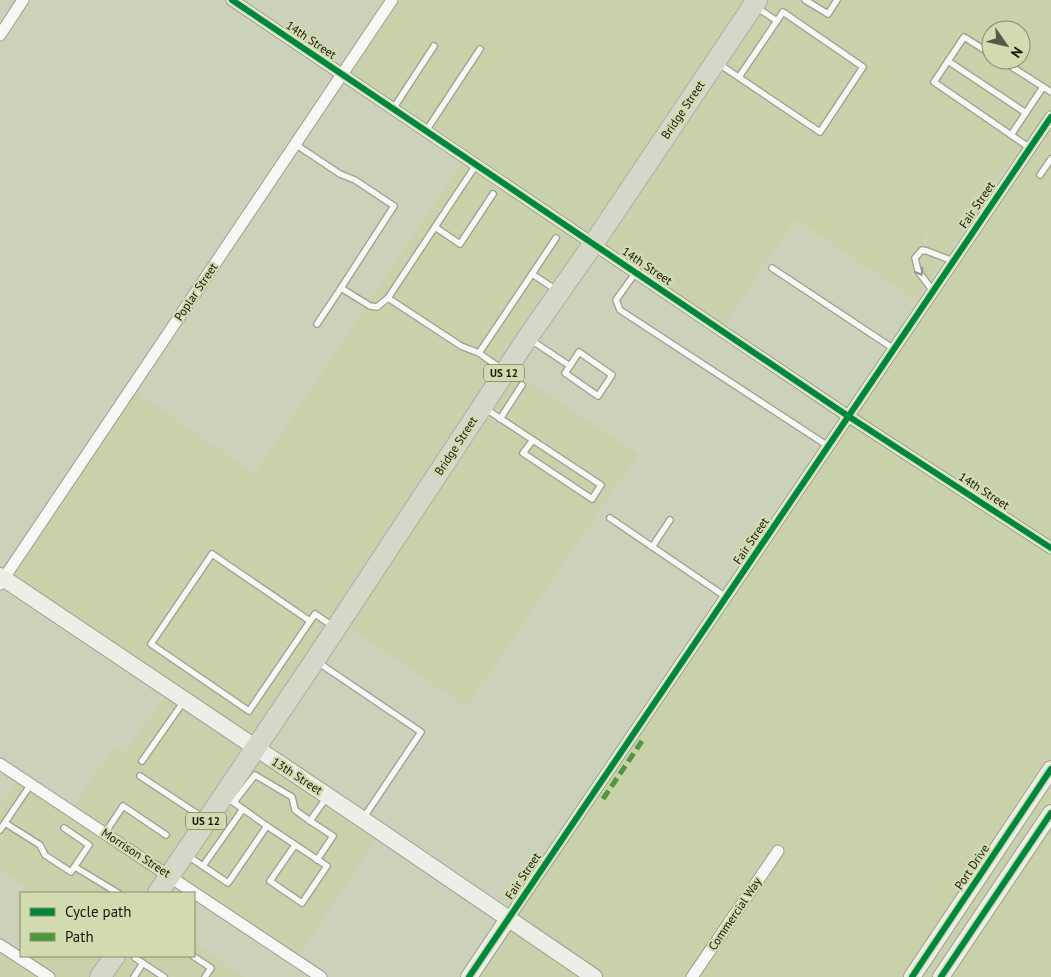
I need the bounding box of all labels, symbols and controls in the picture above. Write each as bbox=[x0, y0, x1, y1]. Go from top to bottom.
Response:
street label: 14th Street bbox=[283, 17, 339, 62]
north arrow bbox=[981, 20, 1031, 70]
text: N bbox=[1007, 43, 1027, 61]
street label: Bridge Street bbox=[658, 78, 708, 142]
street label: Fair Street bbox=[955, 178, 998, 231]
street label: 14th Street bbox=[619, 243, 675, 288]
street label: Poplar Street bbox=[171, 260, 220, 324]
one-way arrow bbox=[913, 266, 923, 275]
road number: US 12 bbox=[484, 364, 524, 382]
street label: Bridge Street bbox=[431, 413, 480, 478]
street label: 14th Street bbox=[956, 469, 1013, 513]
street label: Fair Street bbox=[729, 514, 772, 567]
street label: 13th Street bbox=[269, 754, 326, 798]
road number: US 12 bbox=[186, 812, 226, 829]
street label: Morrison Street bbox=[99, 825, 174, 880]
street label: Port Drive bbox=[951, 841, 992, 892]
street label: Fair Street bbox=[501, 849, 544, 902]
street label: Commercial Way bbox=[705, 874, 765, 953]
legend bbox=[20, 892, 195, 957]
text: Cycle path bbox=[65, 902, 131, 921]
text: Path bbox=[65, 927, 94, 946]

